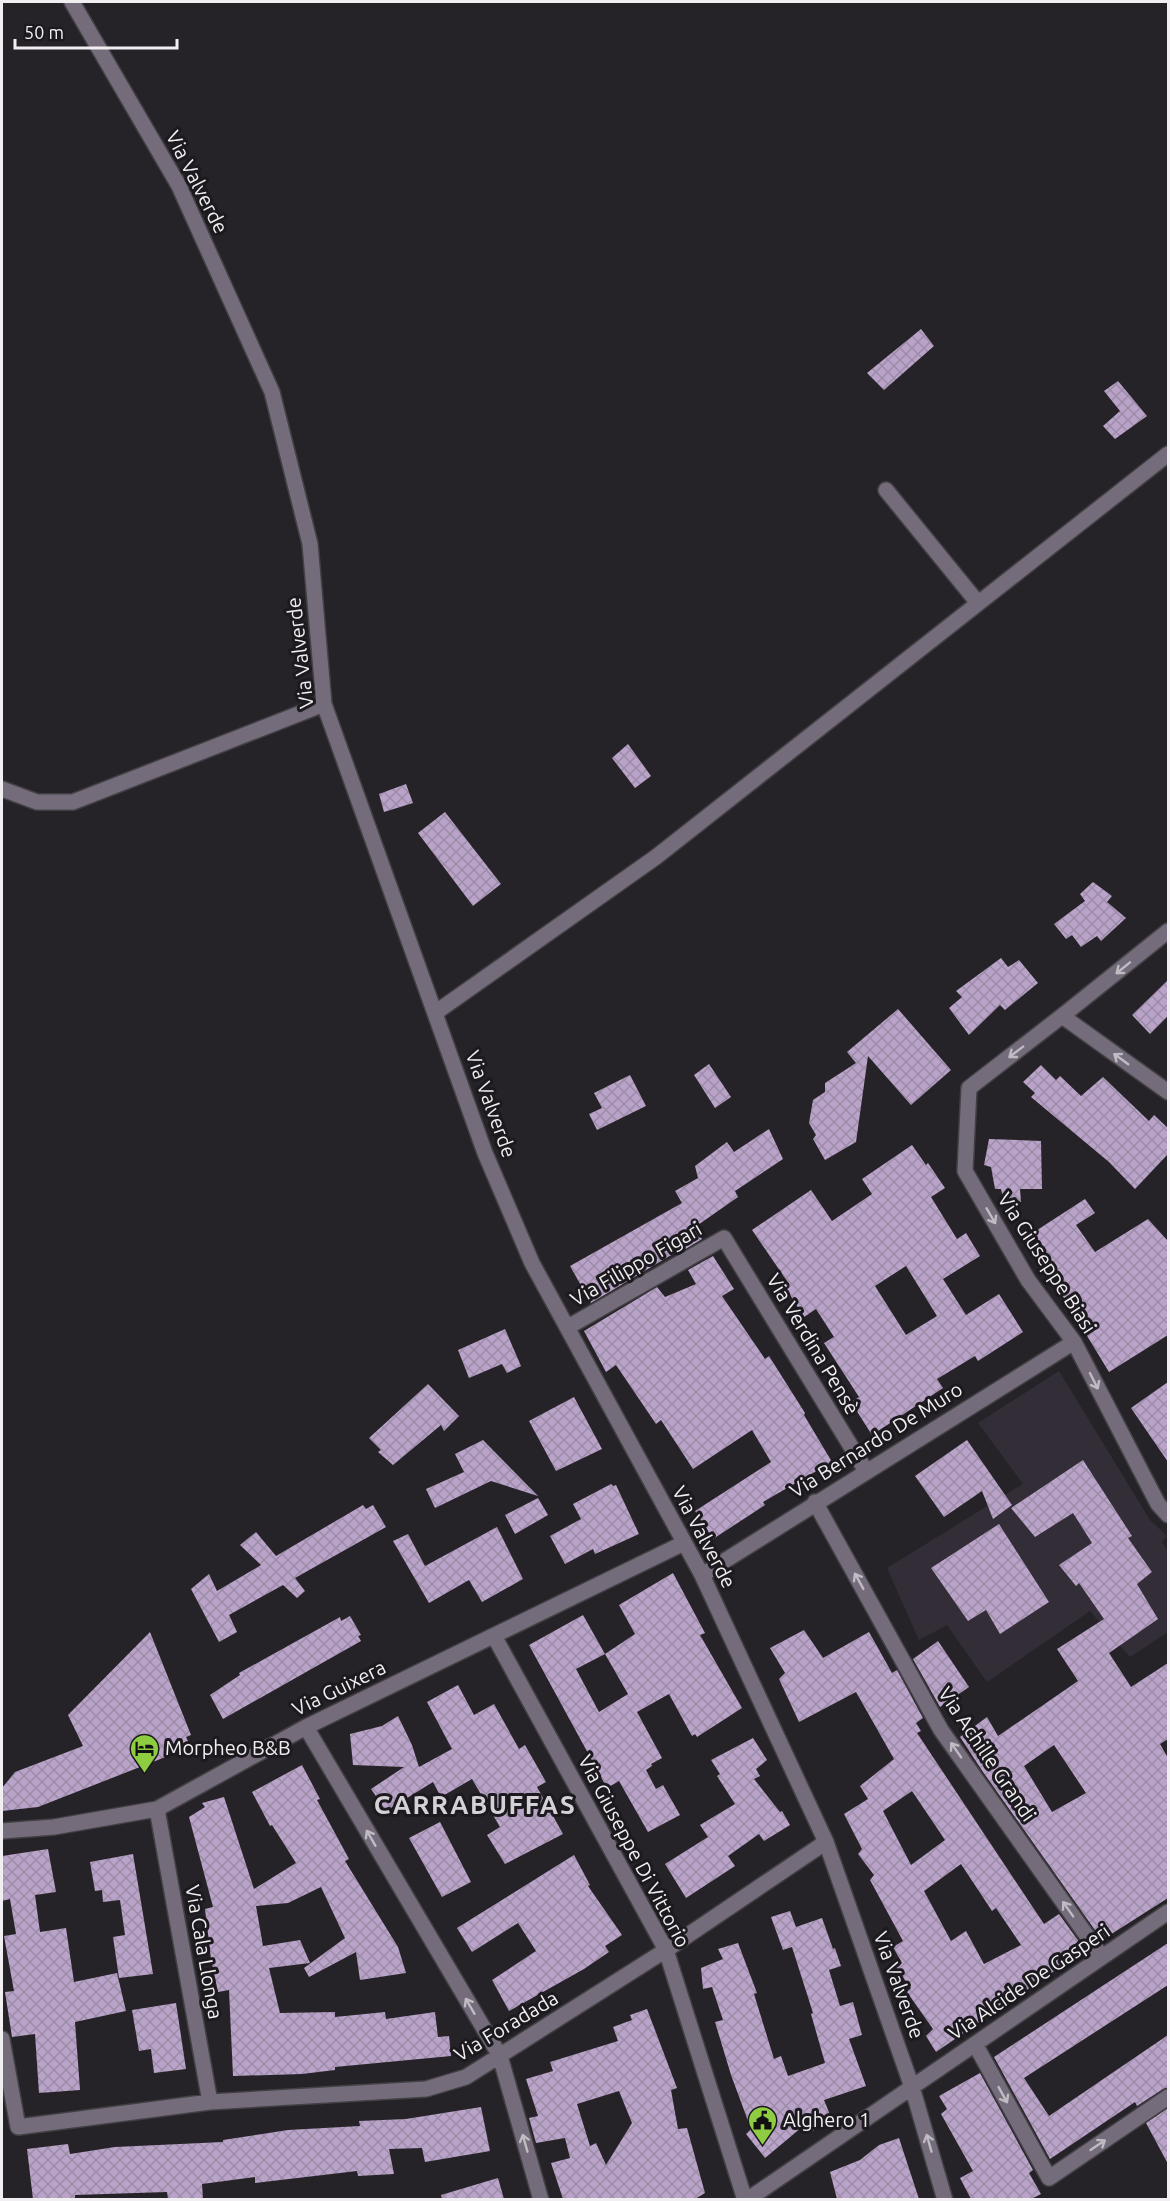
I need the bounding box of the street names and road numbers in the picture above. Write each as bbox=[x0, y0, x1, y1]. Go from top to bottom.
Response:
street label: Via Valverde bbox=[162, 127, 233, 237]
street label: Via Valverde bbox=[281, 596, 318, 710]
street label: Via Valverde bbox=[462, 1047, 521, 1160]
street label: Via Giuseppe Biasi bbox=[993, 1188, 1101, 1337]
street label: Via Filippo Figari bbox=[566, 1217, 706, 1310]
street label: Via Verdina Pensè bbox=[762, 1269, 865, 1418]
street label: Via Bernardo De Muro bbox=[785, 1377, 966, 1502]
street label: Via Valverde bbox=[668, 1482, 741, 1592]
street label: Via Guixera bbox=[288, 1655, 389, 1720]
street label: Via Achille Grandi bbox=[934, 1682, 1041, 1825]
street label: Via Giuseppe Di Vittorio bbox=[574, 1751, 695, 1951]
street label: Via Cala Llonga bbox=[181, 1883, 228, 2021]
street label: Via Alcide De Gasperi bbox=[944, 1919, 1114, 2044]
street label: Via Valverde bbox=[870, 1928, 929, 2041]
street label: Via Foradada bbox=[450, 1986, 562, 2066]

